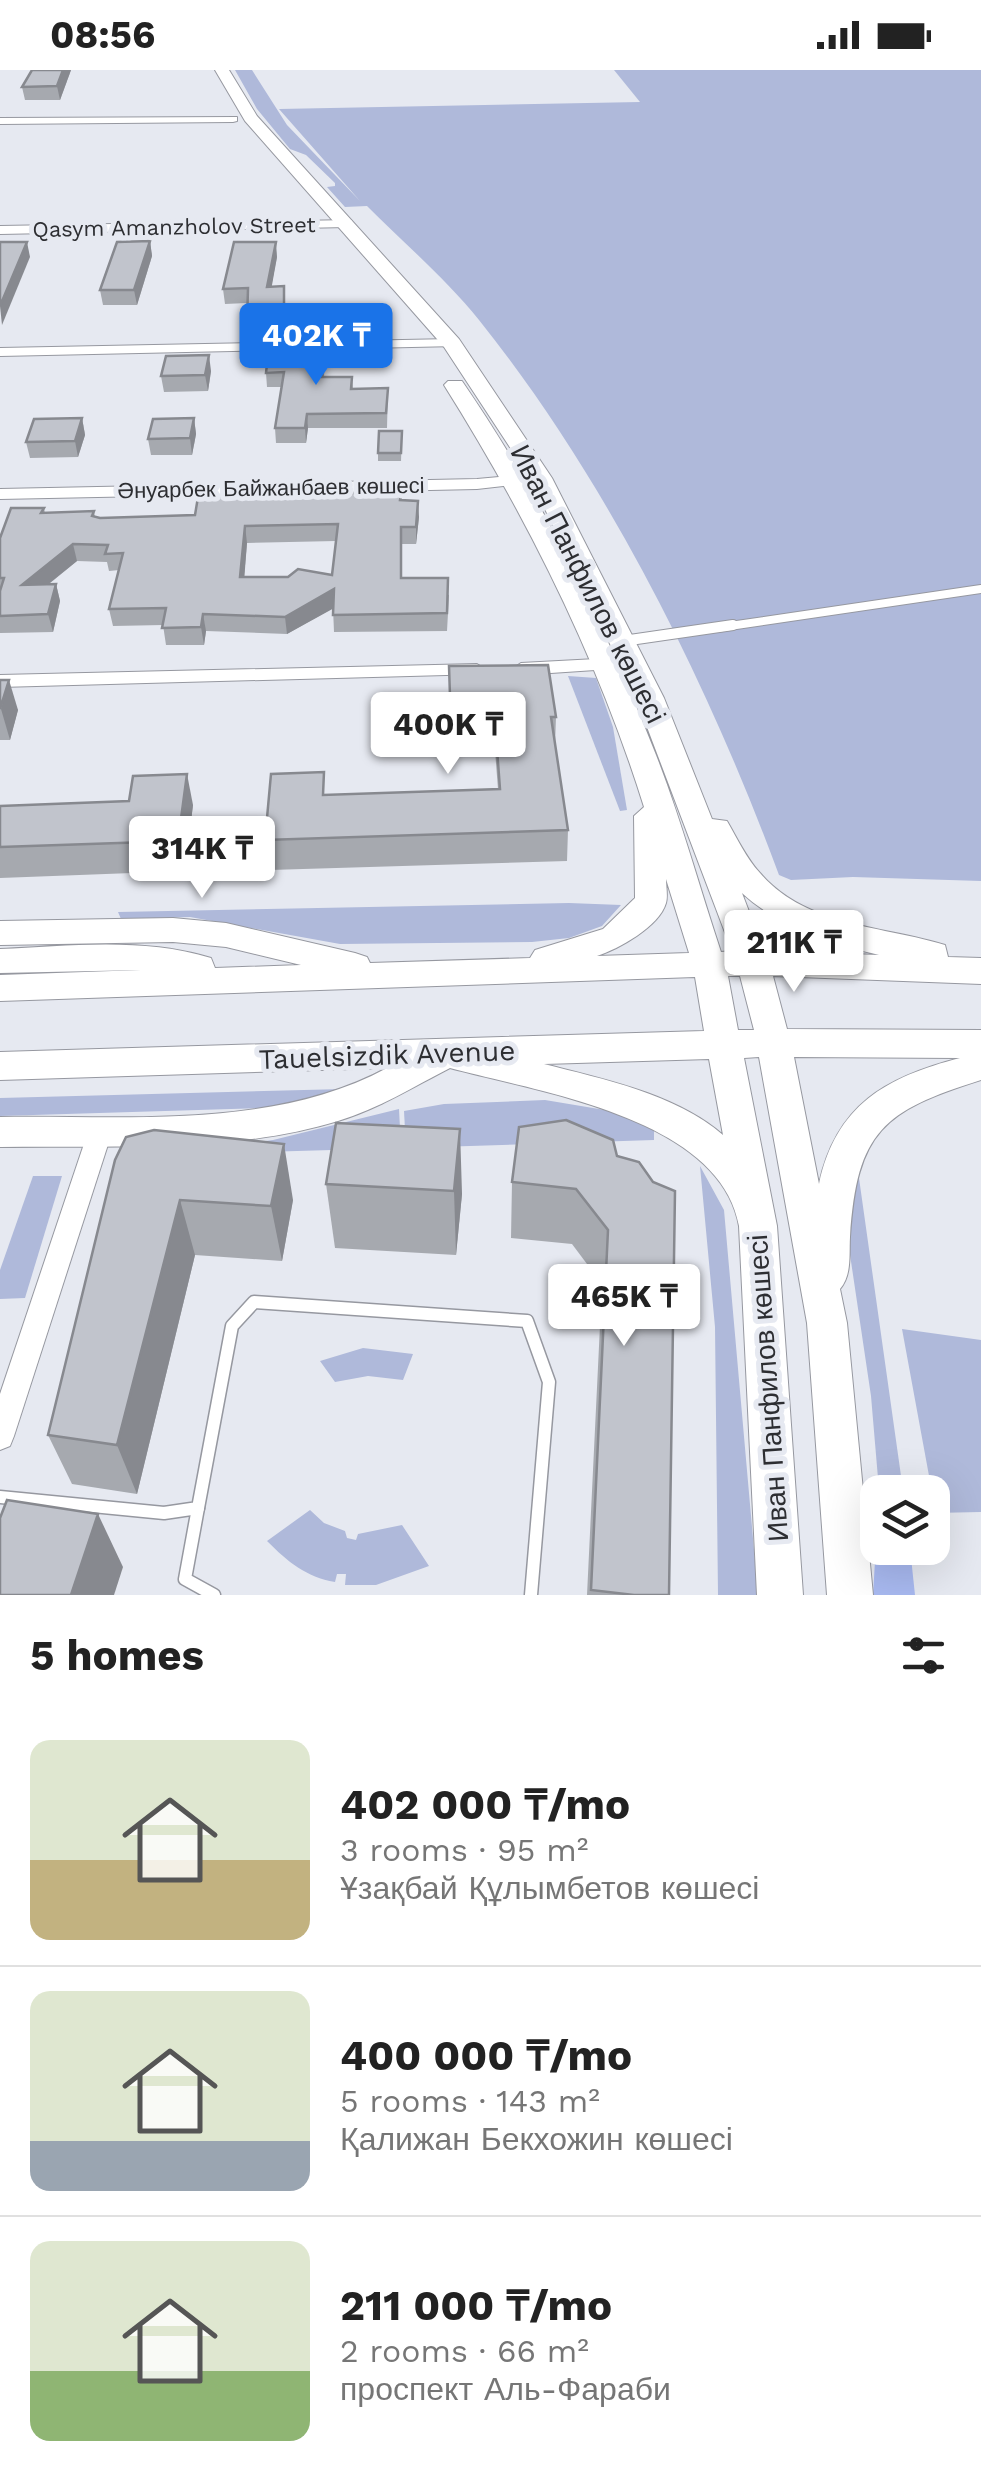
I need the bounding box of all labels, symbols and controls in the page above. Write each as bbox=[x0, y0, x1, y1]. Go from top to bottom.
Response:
text: 08:56 bbox=[50, 13, 155, 57]
street label: Qasym Amanzholov Street bbox=[32, 212, 316, 242]
pin: 402K ₸ bbox=[235, 303, 397, 388]
text: 402K ₸ bbox=[262, 316, 371, 354]
street label: Иван Панфилов көшесі bbox=[503, 439, 673, 729]
street label: Әнуарбек Байжанбаев көшесі bbox=[117, 473, 425, 503]
pin: 400K ₸ bbox=[367, 692, 529, 777]
text: 400K ₸ bbox=[393, 705, 503, 743]
pin: 314K ₸ bbox=[121, 816, 283, 901]
text: 314K ₸ bbox=[151, 829, 253, 867]
pin: 211K ₸ bbox=[713, 910, 875, 995]
text: 211K ₸ bbox=[746, 923, 842, 961]
street label: Tauelsizdik Avenue bbox=[258, 1034, 516, 1076]
street label: Иван Панфилов көшесі bbox=[741, 1233, 795, 1543]
pin: 465K ₸ bbox=[543, 1264, 705, 1349]
text: 465K ₸ bbox=[570, 1277, 678, 1315]
map controls bbox=[860, 1475, 950, 1565]
button: layers bbox=[860, 1475, 950, 1565]
icon: filters bbox=[896, 1628, 951, 1683]
text: 5 homes bbox=[30, 1631, 204, 1680]
icon: home bbox=[110, 1780, 230, 1900]
text: 402 000 ₸/mo bbox=[340, 1780, 630, 1829]
text: 3 rooms · 95 m² bbox=[340, 1831, 588, 1869]
text: Ұзақбай Құлымбетов көшесі bbox=[340, 1869, 759, 1907]
icon: home bbox=[110, 2031, 230, 2151]
text: 400 000 ₸/mo bbox=[340, 2031, 632, 2080]
text: 5 rooms · 143 m² bbox=[340, 2082, 600, 2120]
text: Қалижан Бекхожин көшесі bbox=[340, 2120, 733, 2158]
icon: home bbox=[110, 2281, 230, 2401]
text: 211 000 ₸/mo bbox=[340, 2281, 612, 2330]
text: 2 rooms · 66 m² bbox=[340, 2332, 589, 2370]
text: проспект Аль-Фараби bbox=[340, 2370, 671, 2408]

